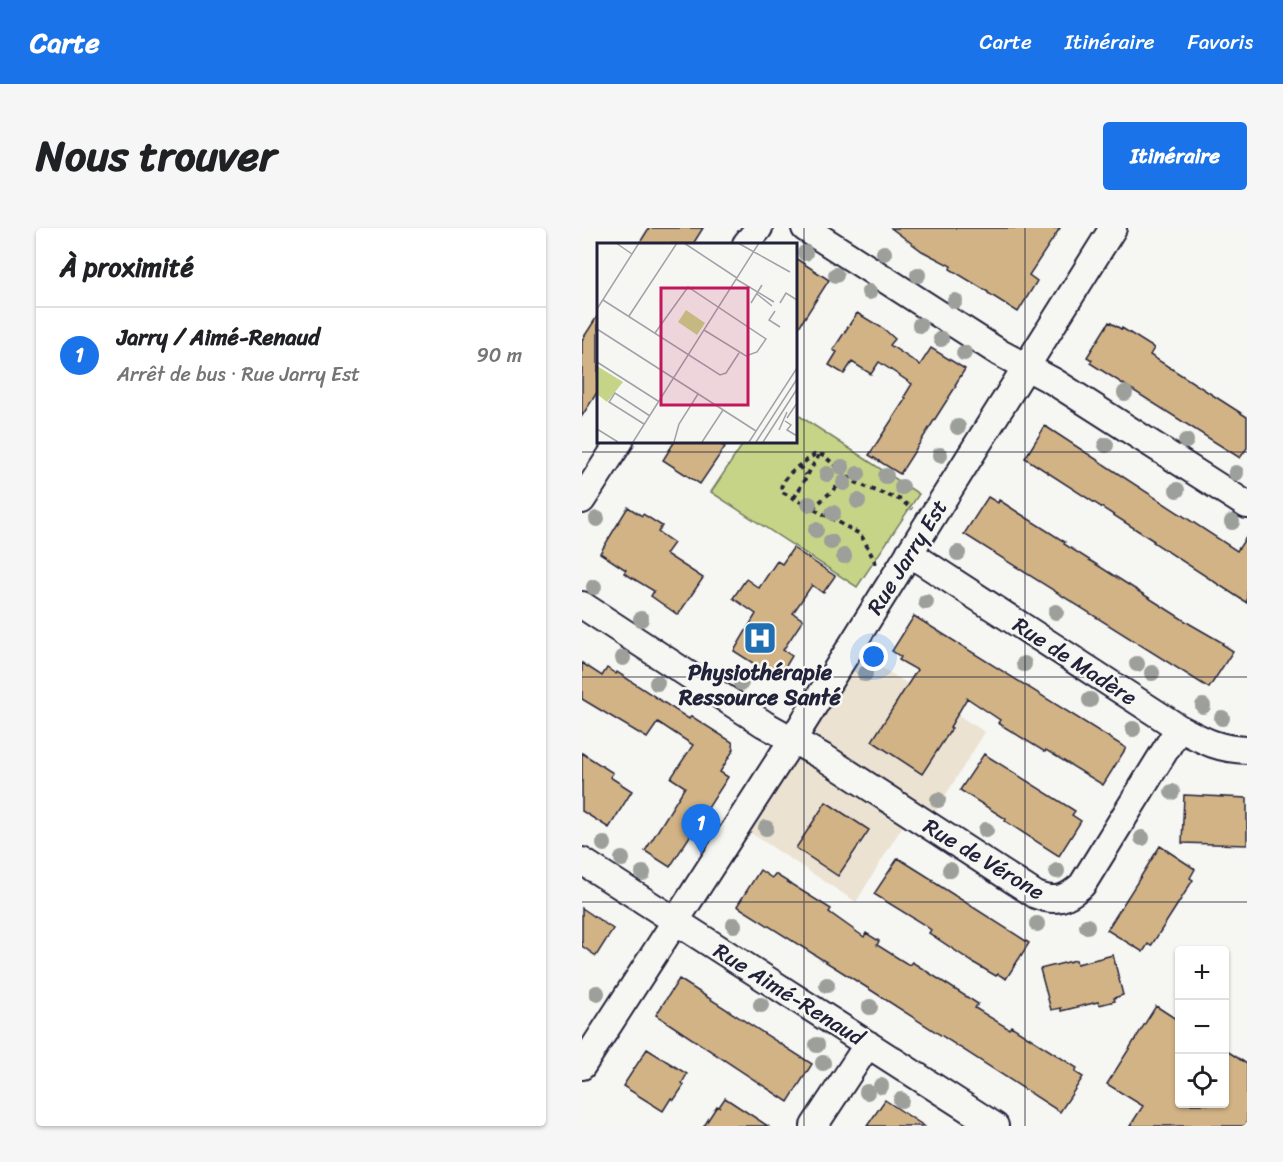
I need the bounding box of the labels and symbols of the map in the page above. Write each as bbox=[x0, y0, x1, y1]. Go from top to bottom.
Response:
inset map bbox=[597, 243, 796, 442]
street label: Rue Jarry Est bbox=[856, 491, 958, 623]
street label: Rue de Madère bbox=[1005, 606, 1145, 716]
hospital icon: Physiothérapie Ressource Santé bbox=[742, 620, 778, 656]
your location bbox=[859, 642, 888, 671]
place label: Physiothérapie Ressource Santé bbox=[678, 653, 842, 717]
pin: 1 bbox=[682, 804, 720, 854]
street label: Rue de Vérone bbox=[916, 807, 1052, 911]
street label: Rue Aimé-Renaud bbox=[706, 932, 873, 1057]

